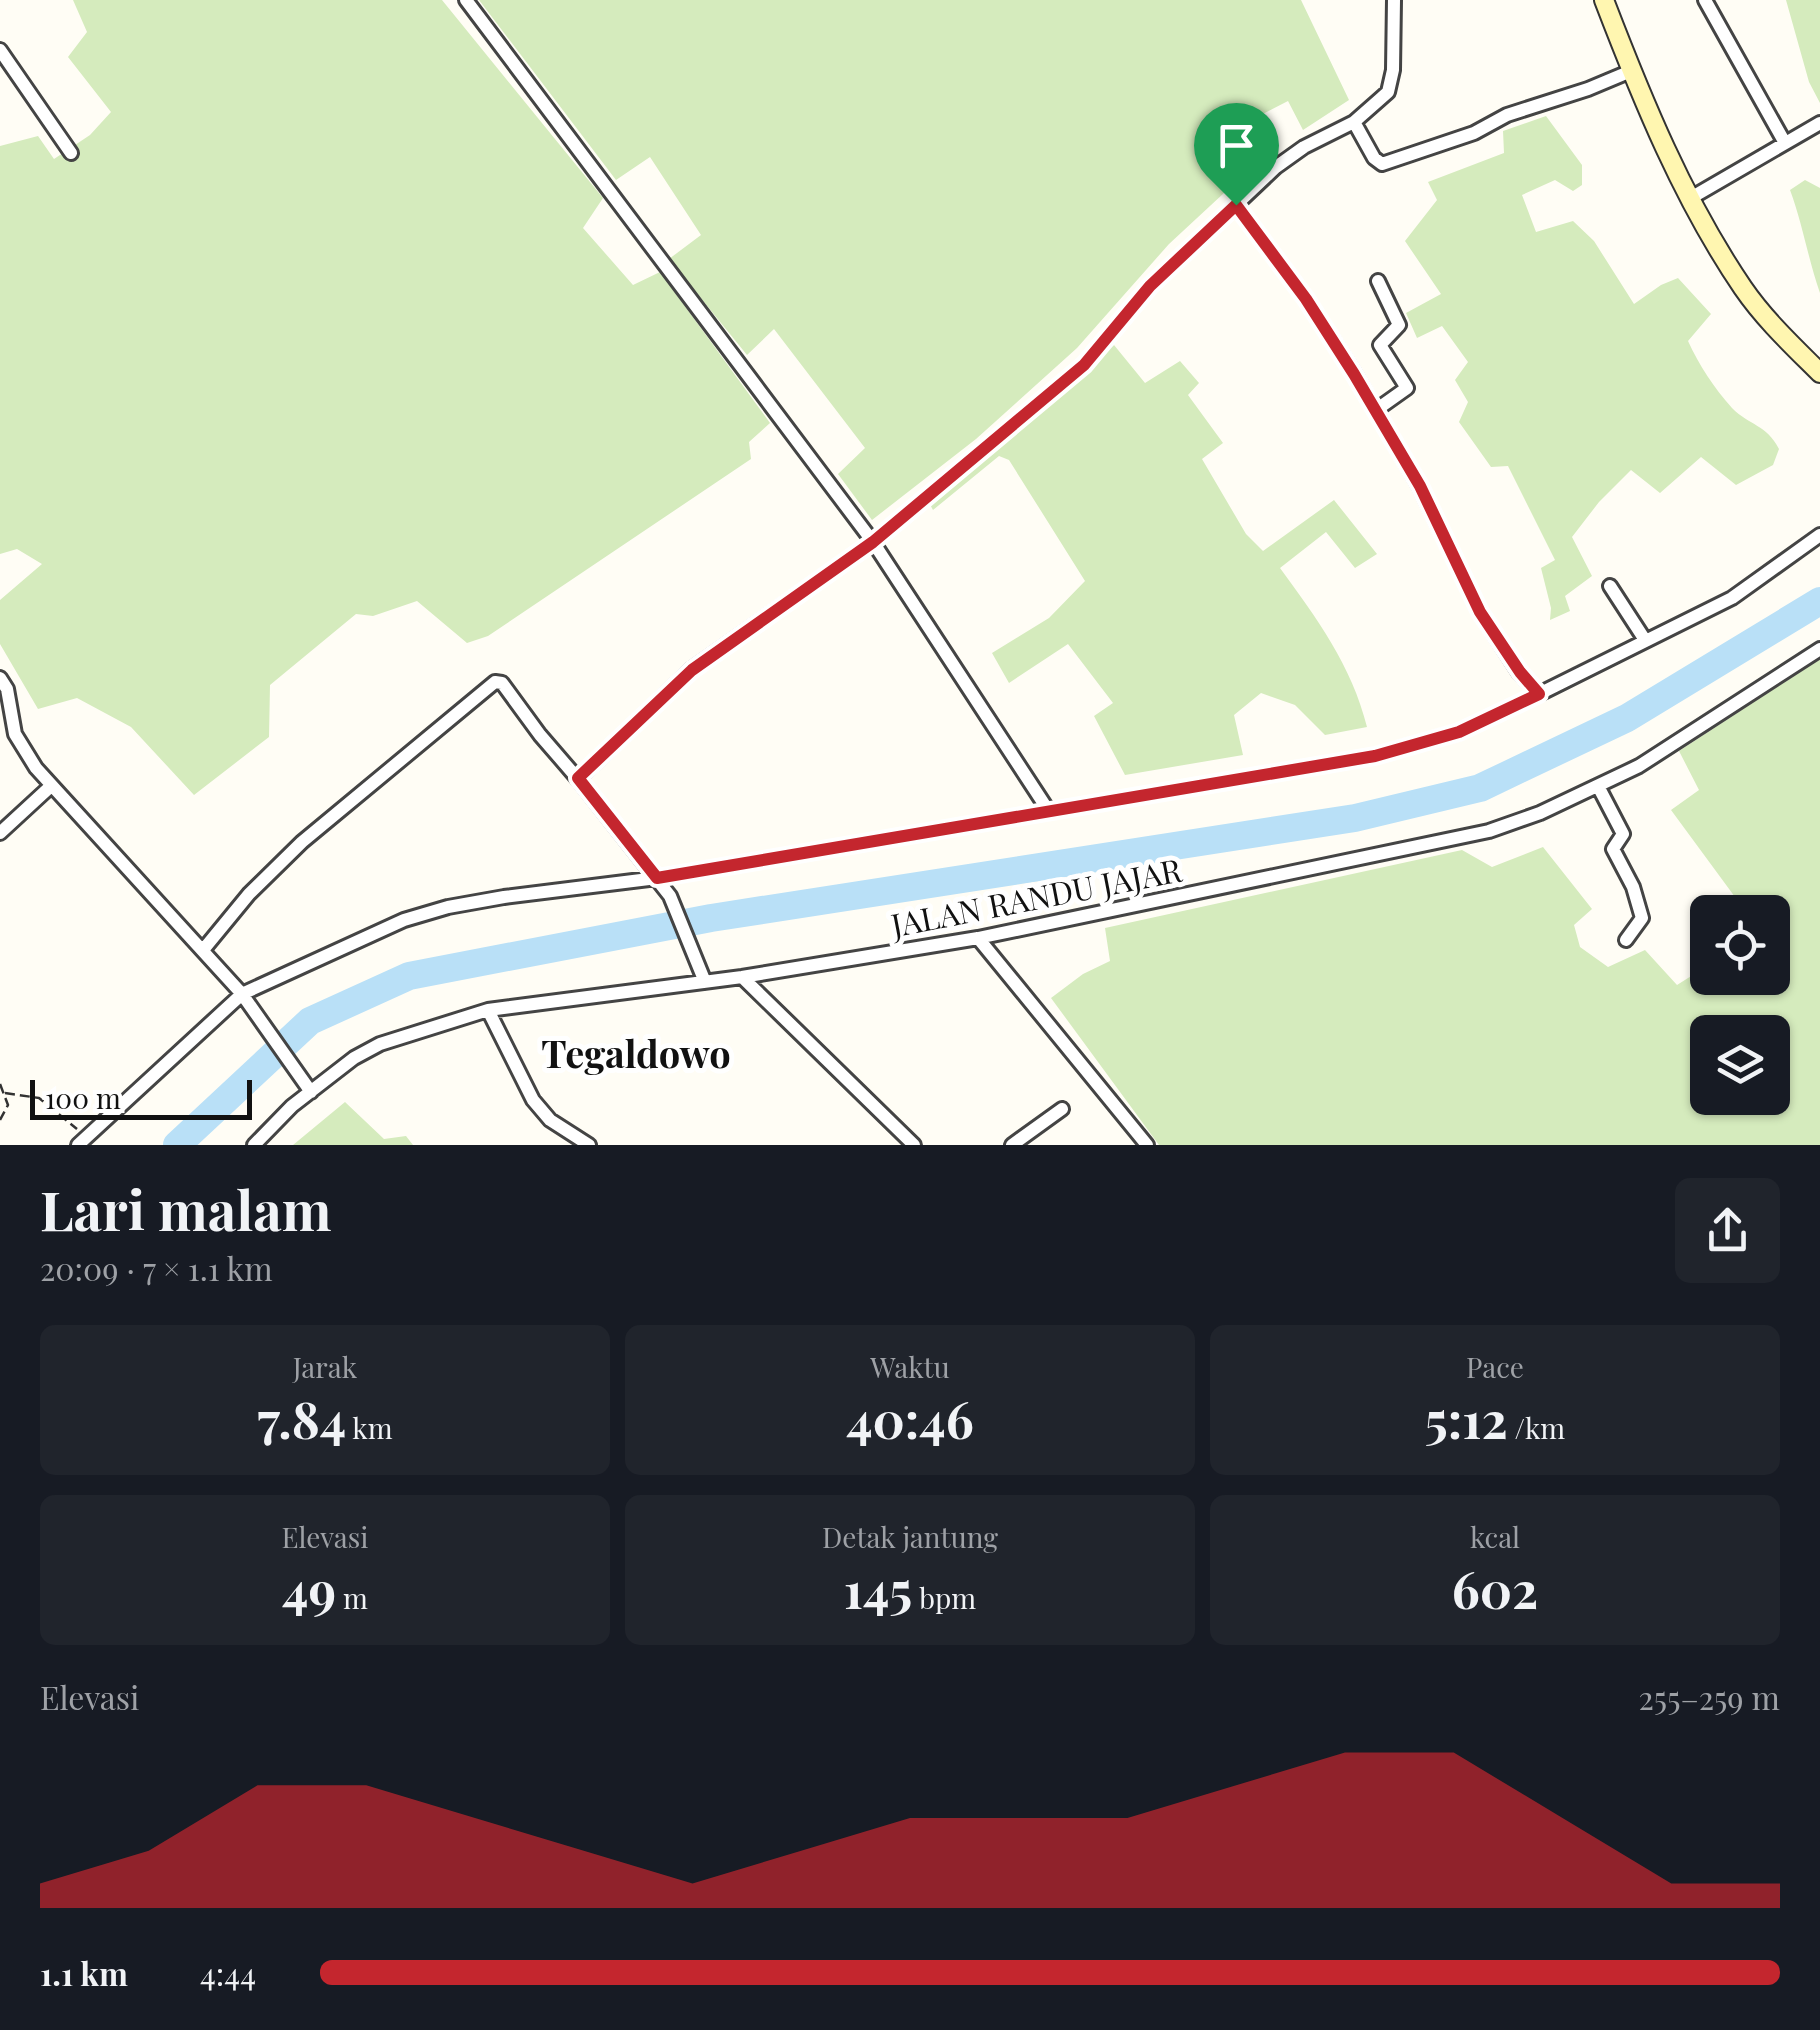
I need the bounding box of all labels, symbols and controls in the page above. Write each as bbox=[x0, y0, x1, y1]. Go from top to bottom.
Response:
pin bbox=[1194, 103, 1279, 206]
icon: arrive bbox=[1209, 118, 1264, 173]
street label: JALAN RANDU JAJAR bbox=[886, 847, 1186, 945]
map controls bbox=[1690, 895, 1790, 1115]
button: locate bbox=[1690, 895, 1790, 995]
button: layers bbox=[1690, 1015, 1790, 1115]
district label: Tegaldowo bbox=[541, 1027, 731, 1078]
scale bar bbox=[30, 1075, 252, 1120]
text: 100 m bbox=[45, 1079, 121, 1116]
text: Lari malam bbox=[40, 1171, 332, 1245]
button: share bbox=[1675, 1178, 1780, 1283]
text: 20:09 · 7 × 1.1 km bbox=[40, 1246, 273, 1289]
text: Jarak bbox=[293, 1348, 357, 1385]
text: Waktu bbox=[870, 1348, 950, 1385]
text: Pace bbox=[1466, 1348, 1524, 1385]
text: 7.84 bbox=[257, 1385, 346, 1452]
text: 40:46 bbox=[846, 1385, 974, 1452]
text: 5:12 bbox=[1425, 1385, 1508, 1452]
text: km bbox=[346, 1409, 393, 1446]
text: /km bbox=[1508, 1409, 1565, 1446]
text: Elevasi bbox=[281, 1518, 369, 1555]
text: Detak jantung bbox=[822, 1518, 998, 1555]
text: kcal bbox=[1470, 1518, 1520, 1555]
text: 49 bbox=[282, 1555, 336, 1622]
text: 145 bbox=[844, 1555, 912, 1622]
text: 602 bbox=[1452, 1555, 1538, 1622]
text: m bbox=[336, 1579, 368, 1616]
text: bpm bbox=[912, 1579, 976, 1616]
text: Elevasi bbox=[40, 1675, 139, 1718]
text: 255–259 m bbox=[1639, 1675, 1780, 1718]
text: 1.1 km bbox=[40, 1951, 128, 1994]
text: 4:44 bbox=[200, 1951, 256, 1994]

